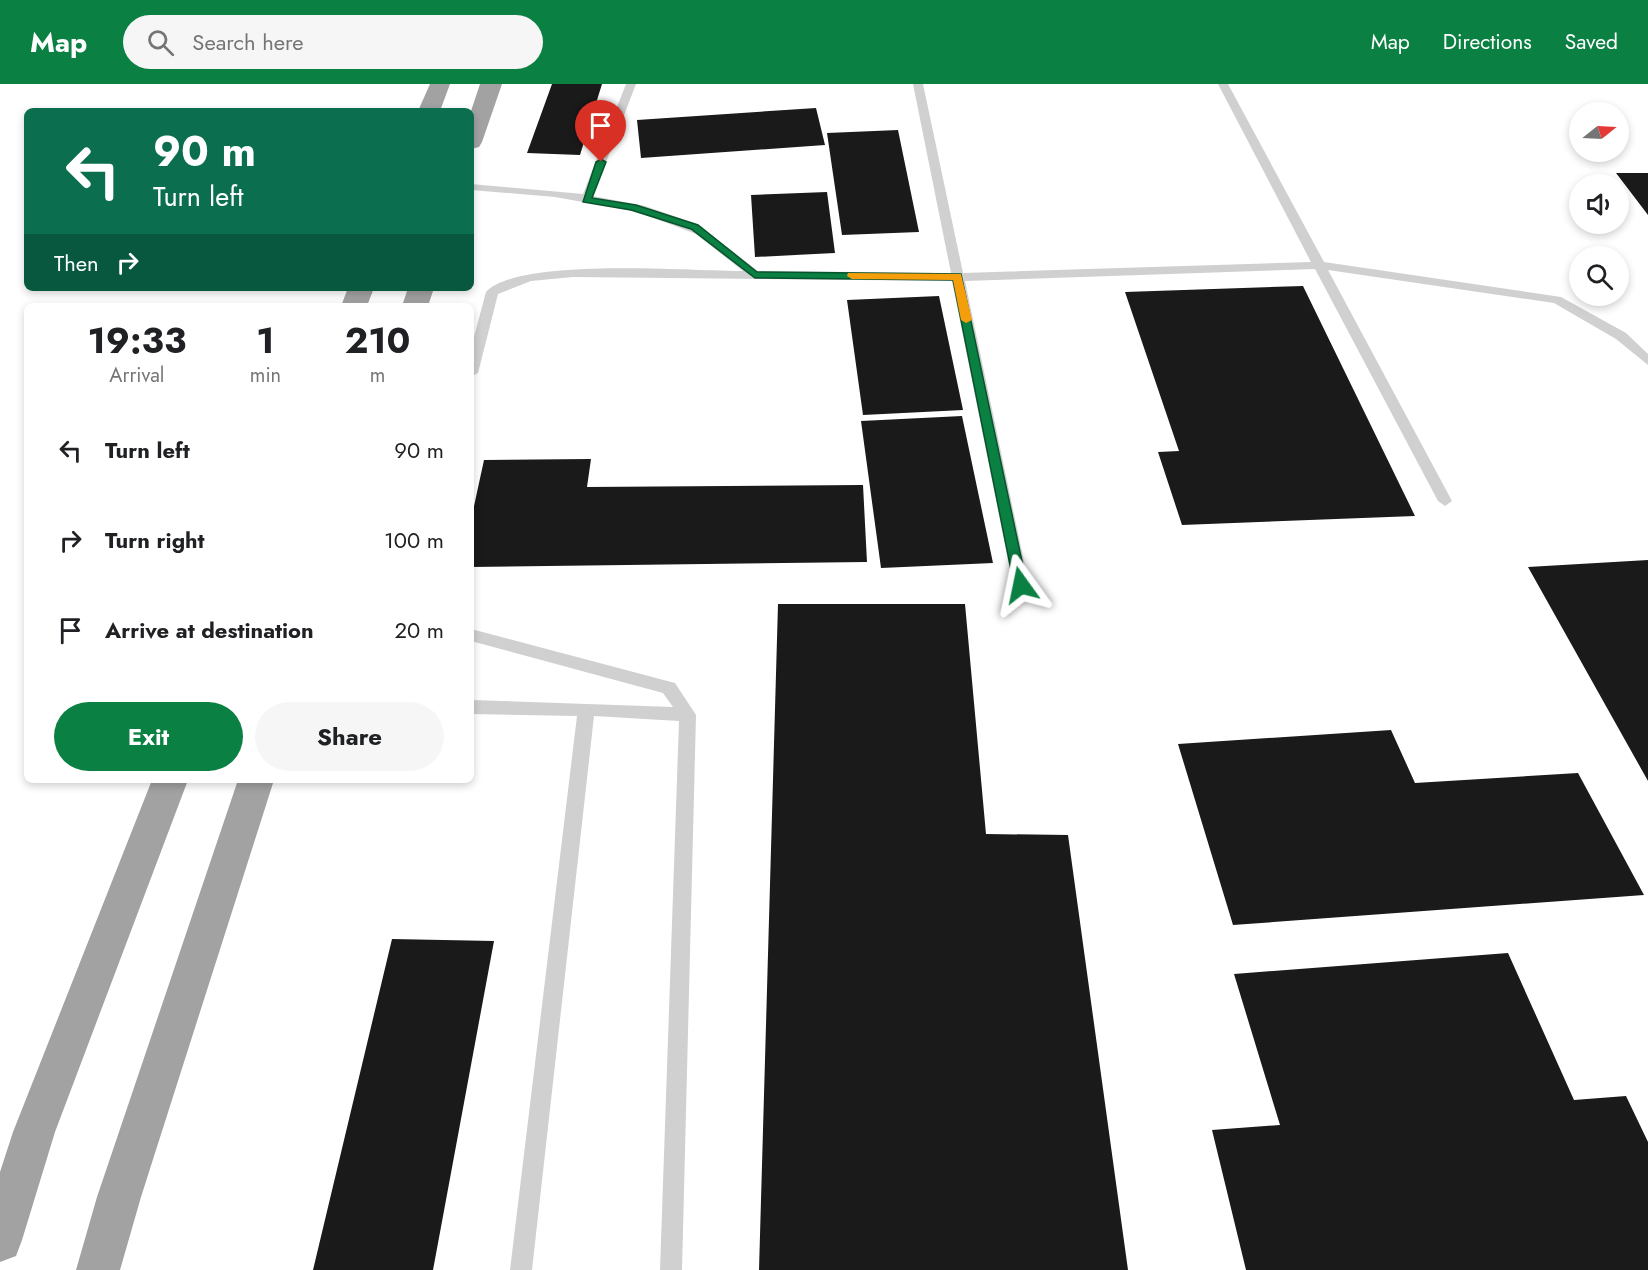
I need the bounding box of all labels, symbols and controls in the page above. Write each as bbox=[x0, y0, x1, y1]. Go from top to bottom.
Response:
search box bbox=[123, 15, 543, 69]
text: Map bbox=[30, 22, 87, 63]
icon: search bbox=[144, 26, 177, 59]
text: Search here bbox=[192, 26, 304, 58]
text: Map bbox=[1371, 27, 1410, 57]
text: Directions bbox=[1443, 27, 1532, 57]
text: Saved bbox=[1565, 27, 1618, 57]
pin bbox=[575, 100, 626, 162]
north arrow bbox=[1569, 102, 1629, 162]
map controls bbox=[1569, 102, 1629, 306]
icon: arrive bbox=[584, 109, 617, 142]
text: 90 m bbox=[153, 121, 256, 182]
icon: left bbox=[54, 132, 132, 210]
button: sound bbox=[1569, 174, 1629, 234]
text: Turn left bbox=[153, 177, 243, 216]
icon: right bbox=[111, 246, 144, 279]
button: search bbox=[1569, 246, 1629, 306]
text: Then bbox=[54, 247, 99, 279]
text: 19:33 bbox=[88, 314, 186, 366]
text: 1 bbox=[256, 314, 275, 366]
text: 210 bbox=[345, 314, 410, 366]
text: Arrival bbox=[109, 361, 164, 390]
text: min bbox=[250, 361, 281, 390]
text: m bbox=[370, 361, 385, 390]
icon: left bbox=[54, 434, 87, 467]
text: Turn left bbox=[105, 434, 190, 466]
text: 90 m bbox=[394, 434, 444, 466]
icon: right bbox=[54, 524, 87, 557]
text: Turn right bbox=[105, 524, 205, 556]
text: 100 m bbox=[384, 524, 444, 556]
position arrow bbox=[989, 553, 1053, 617]
icon: arrive bbox=[54, 614, 87, 647]
text: Arrive at destination bbox=[105, 614, 314, 646]
text: 20 m bbox=[395, 614, 444, 646]
button: Exit bbox=[54, 702, 243, 771]
button: Share bbox=[255, 702, 444, 771]

